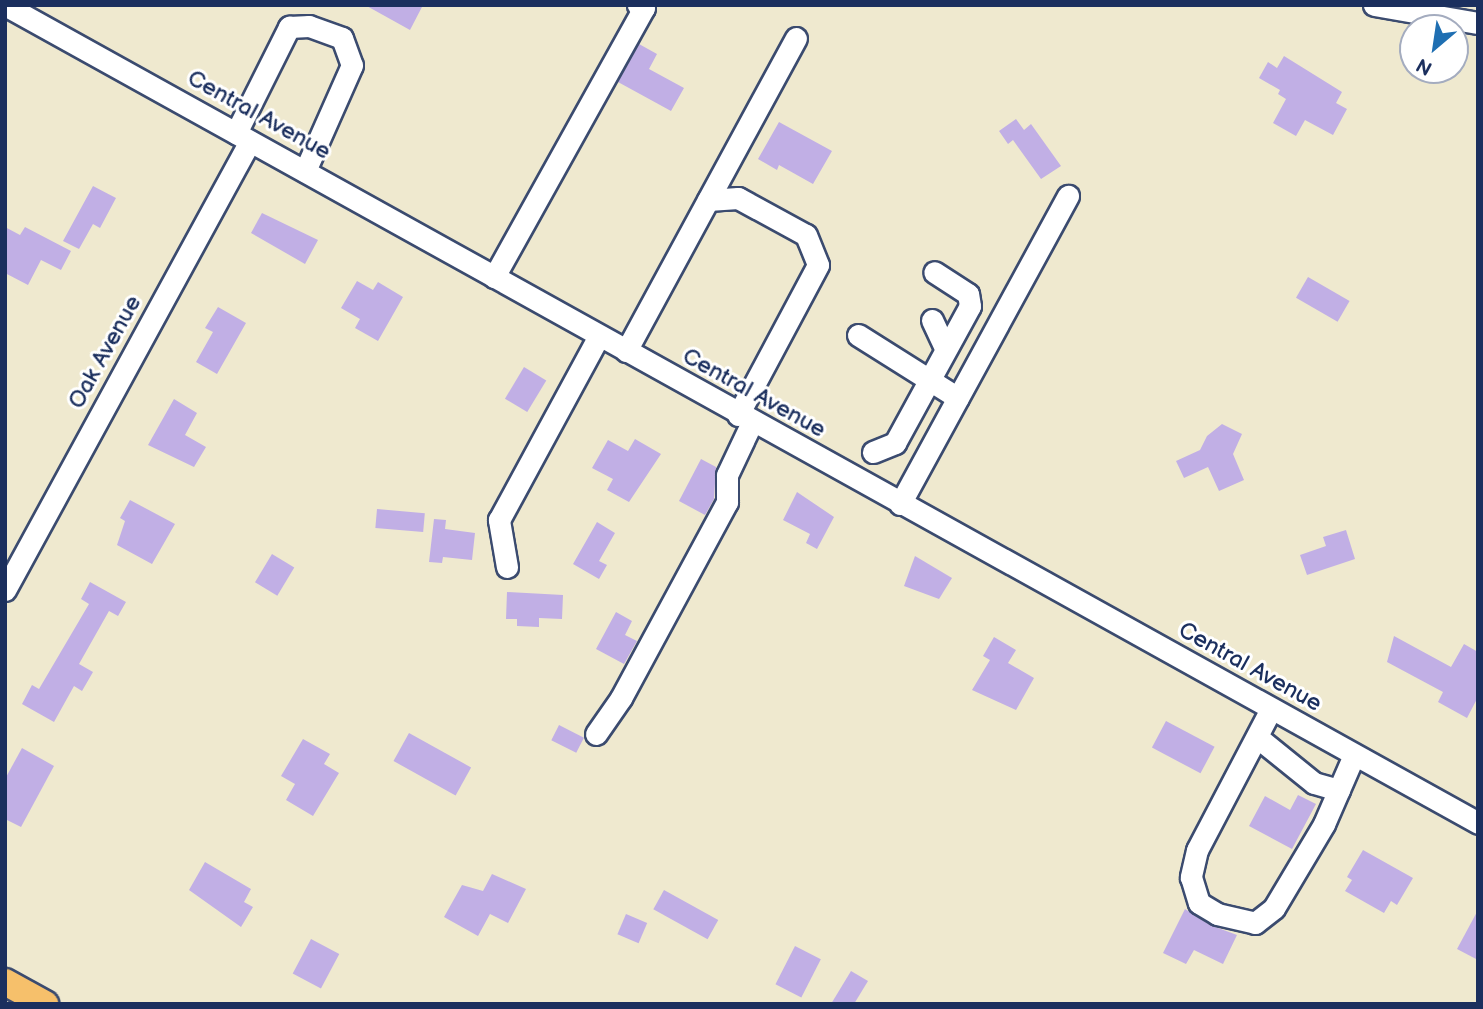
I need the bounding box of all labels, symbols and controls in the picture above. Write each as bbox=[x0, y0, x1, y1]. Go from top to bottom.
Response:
north arrow bbox=[1399, 14, 1469, 84]
text: N bbox=[1413, 53, 1436, 80]
street label: Central Avenue bbox=[183, 64, 335, 166]
street label: Oak Avenue bbox=[63, 291, 147, 413]
street label: Central Avenue bbox=[678, 342, 830, 444]
street label: Central Avenue bbox=[1174, 616, 1326, 718]

